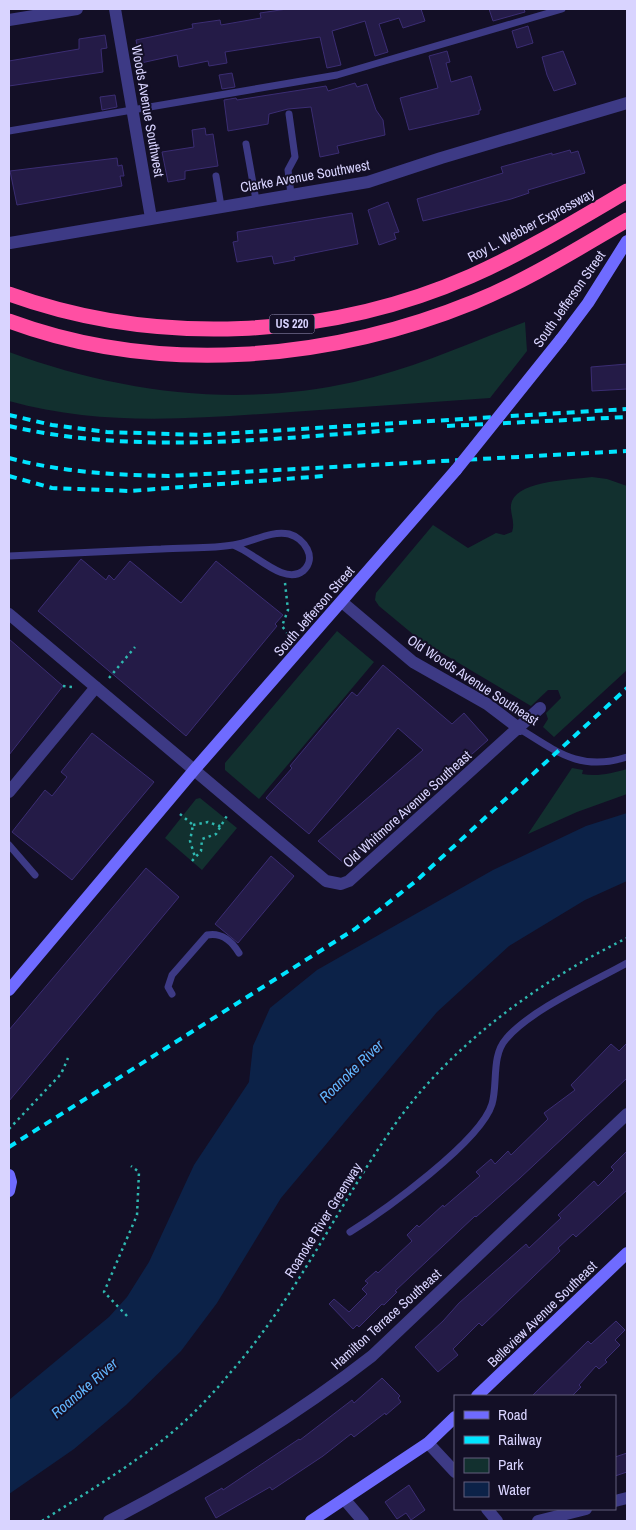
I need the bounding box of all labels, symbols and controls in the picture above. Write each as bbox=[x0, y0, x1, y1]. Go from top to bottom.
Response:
street label: Woods Avenue Southwest bbox=[128, 44, 168, 178]
street label: Clarke Avenue Southwest bbox=[239, 156, 371, 196]
street label: Roy L. Webber Expressway bbox=[464, 184, 598, 266]
street label: South Jefferson Street bbox=[529, 247, 609, 351]
road number: US 220 bbox=[270, 314, 314, 334]
street label: South Jefferson Street bbox=[270, 562, 358, 660]
street label: Old Woods Avenue Southeast bbox=[404, 631, 542, 729]
street label: Old Whitmore Avenue Southeast bbox=[339, 746, 475, 872]
water label: Roanoke River bbox=[314, 1034, 388, 1107]
street label: Roanoke River Greenway bbox=[280, 1159, 366, 1281]
street label: Belleview Avenue Southeast bbox=[483, 1257, 601, 1371]
street label: Hamilton Terrace Southeast bbox=[327, 1265, 445, 1373]
water label: Roanoke River bbox=[46, 1353, 123, 1423]
legend bbox=[454, 1395, 616, 1510]
text: Road bbox=[498, 1404, 527, 1425]
text: Railway bbox=[498, 1429, 543, 1450]
text: Park bbox=[498, 1454, 524, 1475]
text: Water bbox=[498, 1479, 530, 1500]

